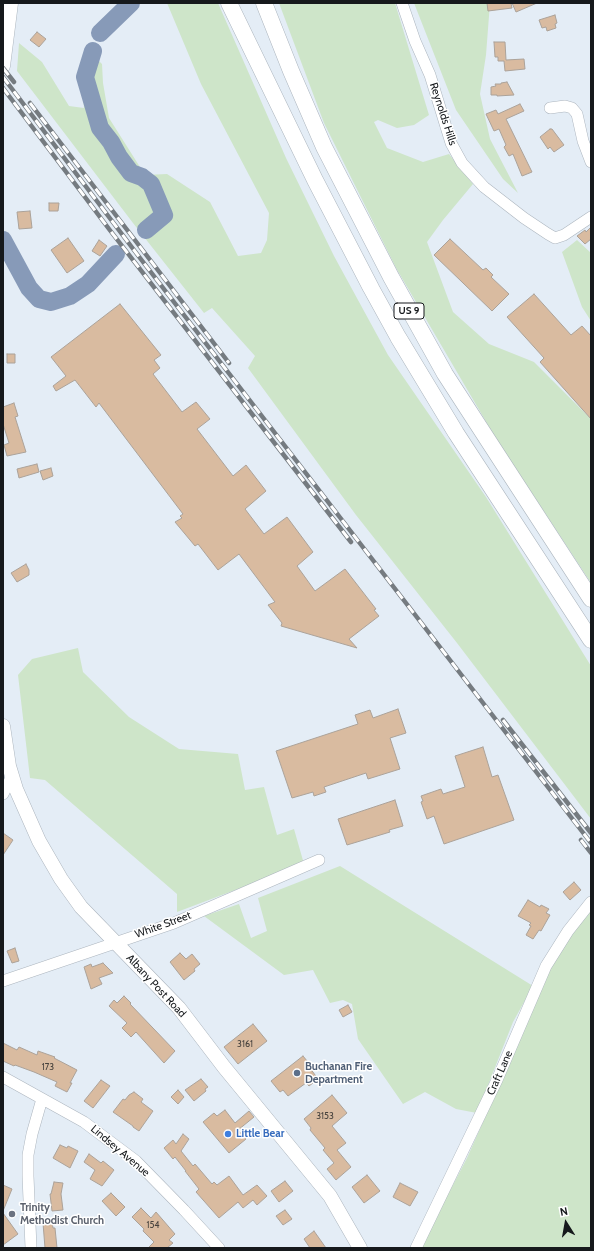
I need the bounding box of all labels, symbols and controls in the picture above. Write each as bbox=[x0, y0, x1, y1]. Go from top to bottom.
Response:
street label: Reynolds Hills bbox=[427, 81, 459, 147]
road number: US 9 bbox=[394, 303, 424, 319]
street label: White Street bbox=[133, 909, 193, 941]
street label: Albany Post Road bbox=[123, 952, 189, 1020]
house number: 3161 bbox=[237, 1039, 253, 1049]
street label: Craft Lane bbox=[484, 1049, 516, 1097]
place label: Buchanan Fire Department bbox=[305, 1060, 372, 1086]
house number: 173 bbox=[42, 1062, 54, 1072]
marker: Buchanan Fire Department bbox=[292, 1068, 302, 1078]
house number: 3153 bbox=[316, 1111, 334, 1121]
street label: Lindsey Avenue bbox=[88, 1122, 152, 1180]
place label: Little Bear bbox=[236, 1127, 284, 1141]
marker: Little Bear bbox=[223, 1129, 233, 1139]
place label: Trinity Methodist Church bbox=[20, 1201, 104, 1227]
north arrow bbox=[546, 1203, 586, 1243]
text: N bbox=[559, 1204, 569, 1219]
marker: Trinity Methodist Church bbox=[7, 1209, 17, 1219]
house number: 154 bbox=[146, 1220, 160, 1230]

